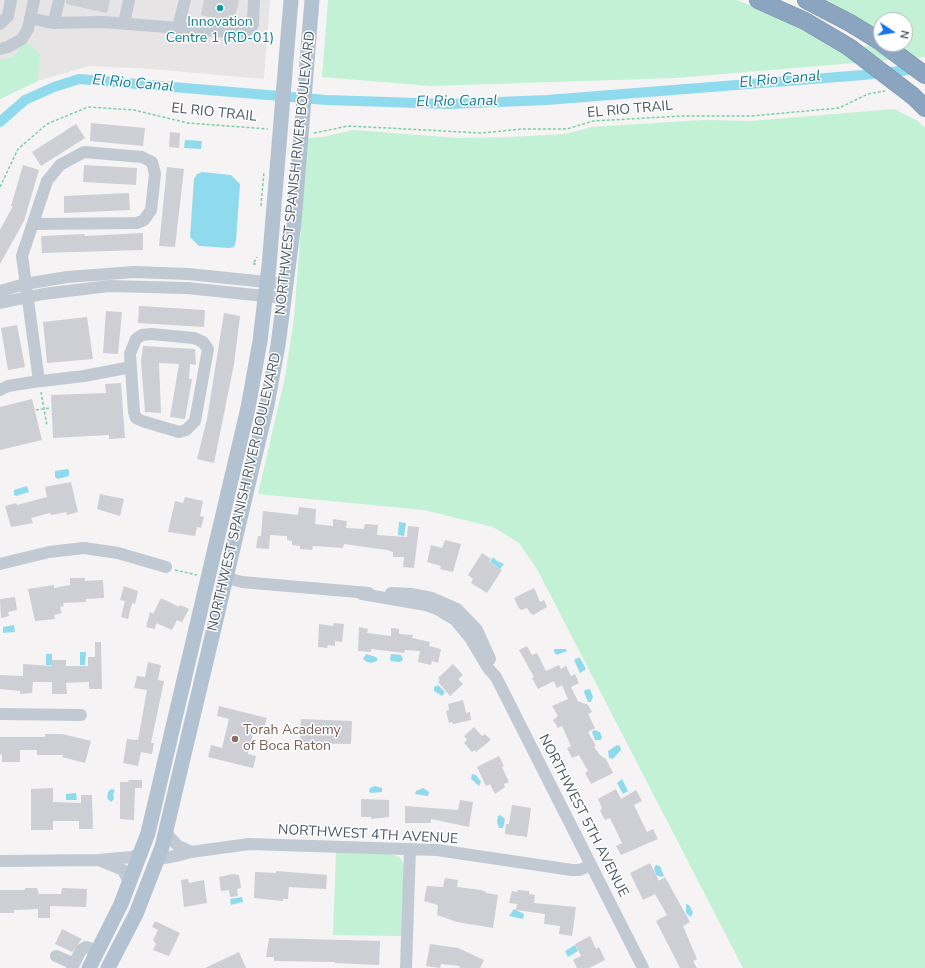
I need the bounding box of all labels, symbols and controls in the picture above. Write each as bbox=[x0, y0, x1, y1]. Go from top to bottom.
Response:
marker: Innovation Centre 1 (RD-01) bbox=[215, 3, 225, 13]
north arrow bbox=[873, 12, 913, 52]
place label: Innovation Centre 1 (RD-01) bbox=[166, 15, 274, 48]
text: N bbox=[896, 29, 912, 40]
street label: NORTHWEST SPANISH RIVER BOULEVARD bbox=[273, 30, 319, 316]
water label: El Rio Canal bbox=[739, 67, 821, 93]
water label: El Rio Canal bbox=[92, 71, 174, 97]
water label: El Rio Canal bbox=[416, 92, 498, 112]
street label: EL RIO TRAIL bbox=[587, 98, 673, 122]
street label: EL RIO TRAIL bbox=[171, 100, 257, 126]
street label: NORTHWEST SPANISH RIVER BOULEVARD bbox=[205, 351, 285, 633]
place label: Torah Academy of Boca Raton bbox=[243, 723, 341, 756]
street label: NORTHWEST 5TH AVENUE bbox=[535, 732, 631, 900]
marker: Torah Academy of Boca Raton bbox=[230, 734, 240, 744]
street label: NORTHWEST 4TH AVENUE bbox=[278, 822, 458, 848]

